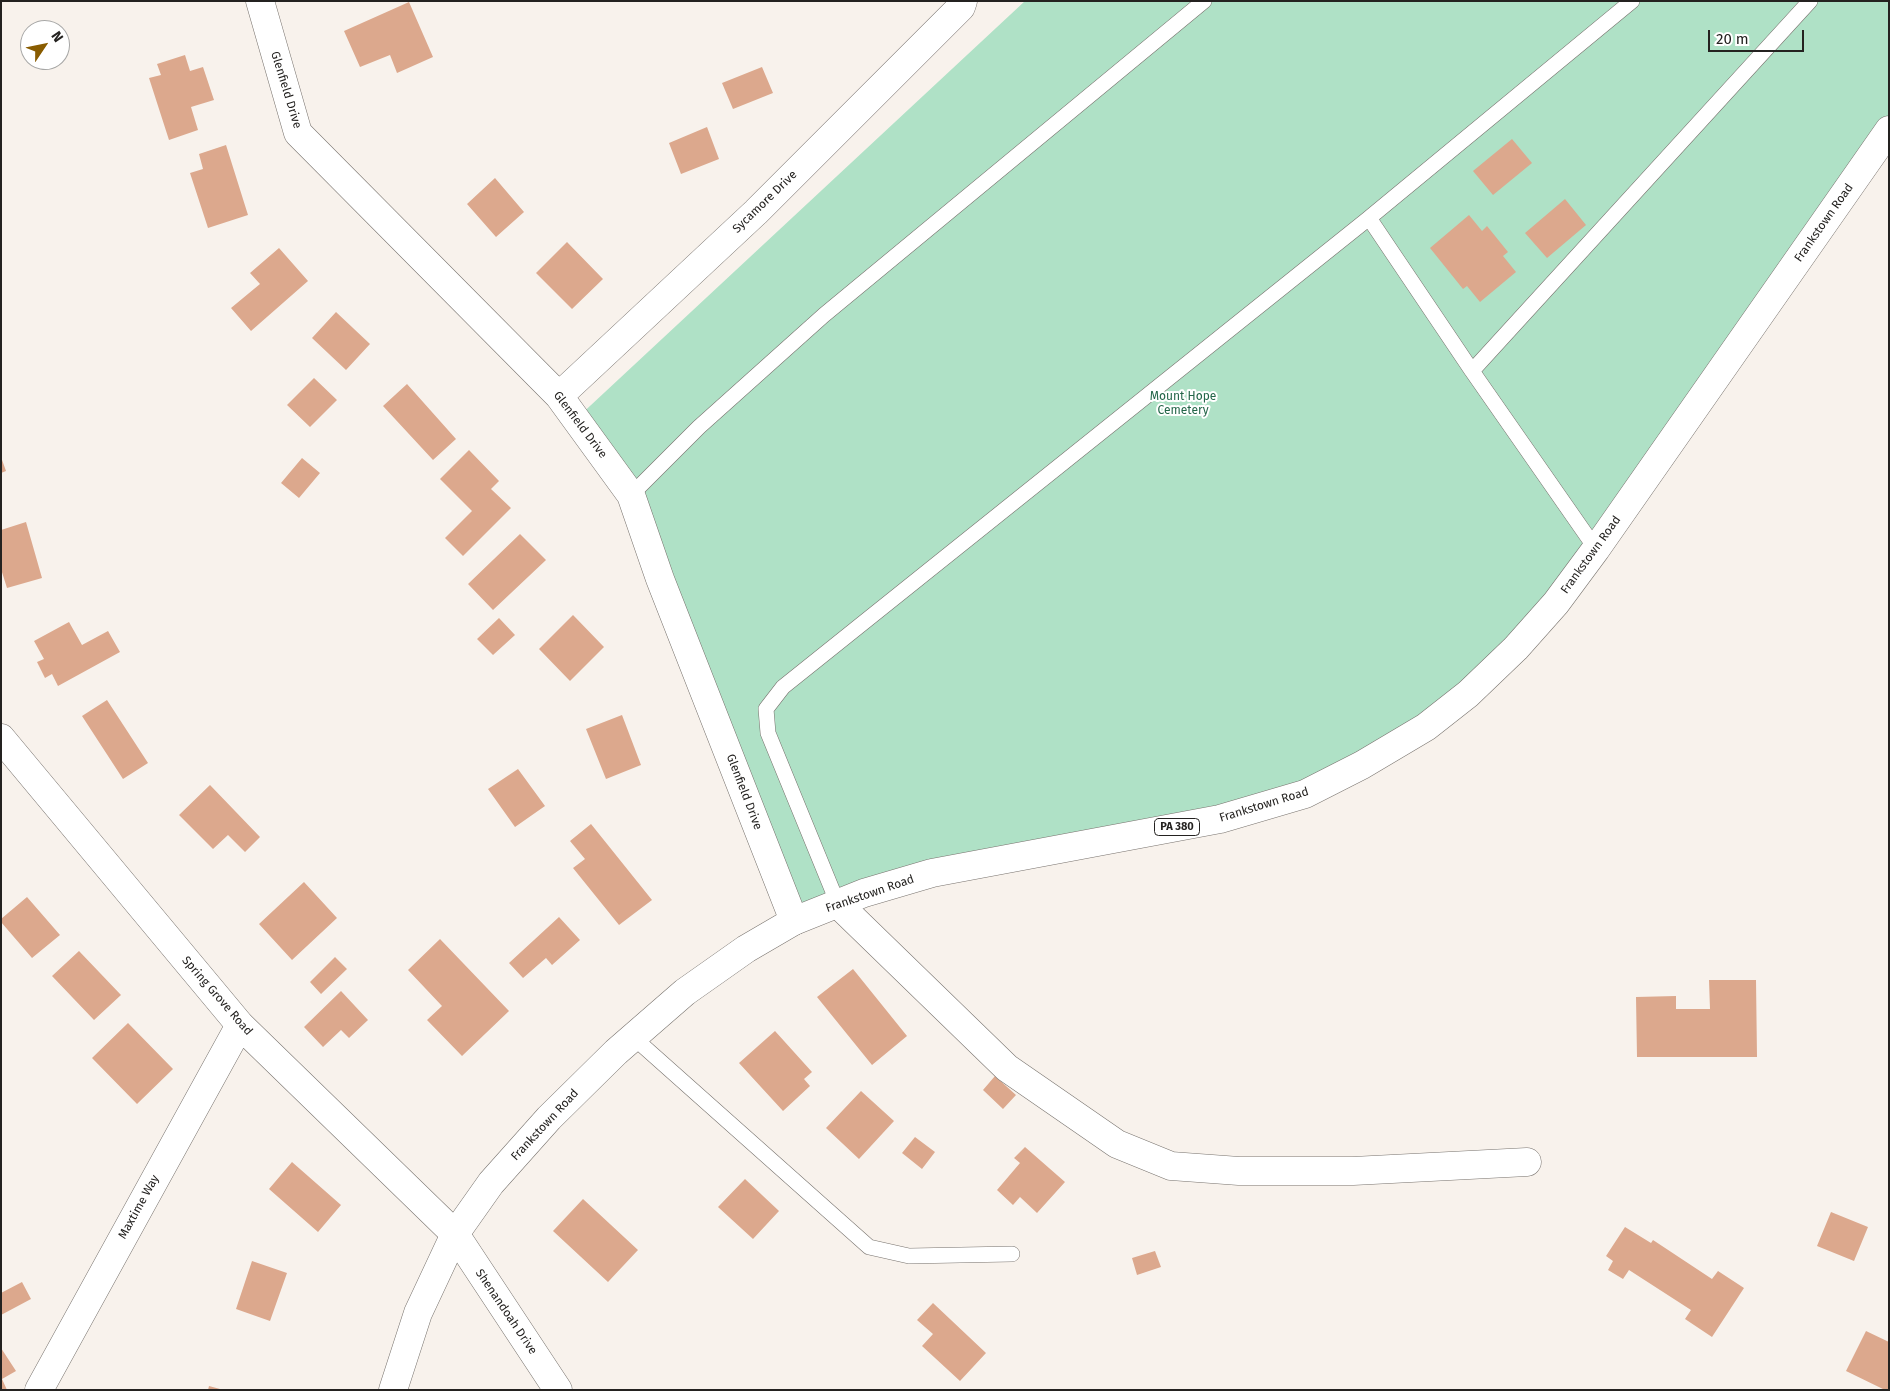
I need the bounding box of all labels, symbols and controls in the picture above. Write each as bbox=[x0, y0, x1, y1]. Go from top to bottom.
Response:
north arrow bbox=[20, 20, 70, 70]
scale bar bbox=[1710, 20, 1806, 52]
text: N bbox=[47, 28, 67, 45]
text: 20 m bbox=[1716, 30, 1749, 48]
street label: Glenfield Drive bbox=[267, 50, 305, 130]
street label: Sycamore Drive bbox=[730, 168, 800, 236]
street label: Frankstown Road bbox=[1792, 181, 1856, 265]
street label: Glenfield Drive bbox=[550, 389, 610, 461]
park label: Mount Hope Cemetery bbox=[1150, 390, 1216, 418]
street label: Frankstown Road bbox=[1558, 513, 1624, 597]
street label: Glenfield Drive bbox=[723, 752, 765, 832]
street label: Frankstown Road bbox=[1218, 785, 1310, 825]
road number: PA 380 bbox=[1154, 819, 1200, 836]
street label: Frankstown Road bbox=[824, 872, 916, 916]
street label: Spring Grove Road bbox=[179, 953, 255, 1039]
street label: Frankstown Road bbox=[508, 1086, 582, 1164]
street label: Maxtime Way bbox=[115, 1172, 163, 1242]
street label: Shenandoah Drive bbox=[472, 1267, 540, 1357]

